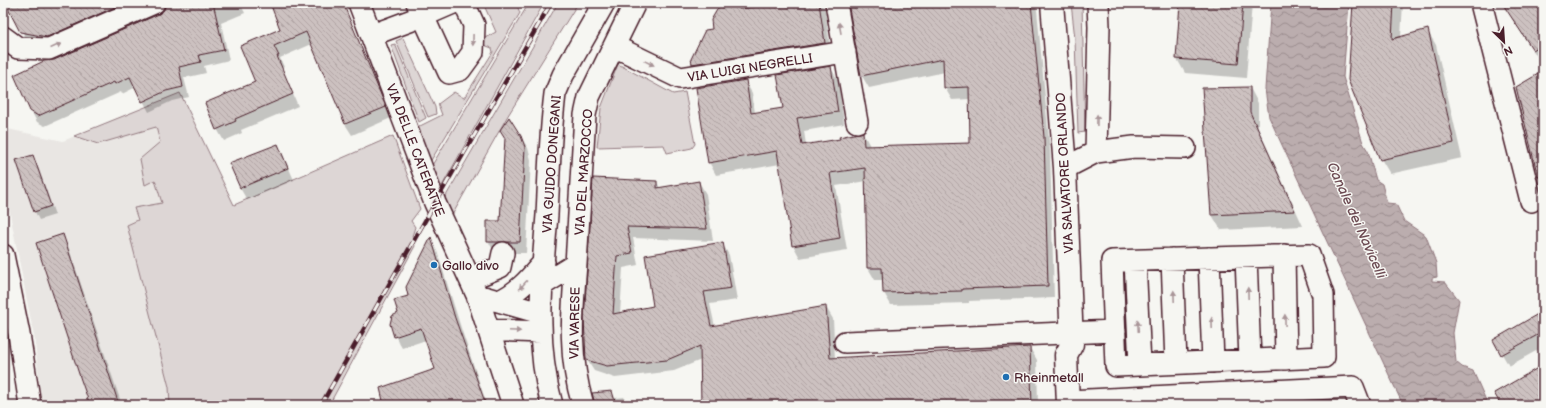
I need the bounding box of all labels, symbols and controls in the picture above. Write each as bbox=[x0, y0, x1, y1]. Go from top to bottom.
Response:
one-way arrow bbox=[837, 22, 843, 34]
north arrow bbox=[1484, 22, 1524, 62]
one-way arrow bbox=[470, 34, 477, 46]
one-way arrow bbox=[51, 43, 62, 49]
text: N bbox=[1502, 43, 1515, 58]
street label: VIA LUIGI NEGRELLI bbox=[686, 50, 814, 86]
one-way arrow bbox=[643, 60, 655, 66]
street label: VIA DELLE CATERATTE bbox=[382, 82, 448, 219]
street label: VIA SALVATORE ORLANDO bbox=[1053, 92, 1077, 254]
street label: VIA GUIDO DONEGANI bbox=[539, 95, 565, 234]
street label: VIA DEL MARZOCCO bbox=[572, 108, 596, 236]
one-way arrow bbox=[1094, 113, 1100, 126]
water label: Canale dei Navicelli bbox=[1323, 160, 1390, 282]
place label: Gallo divo bbox=[442, 258, 499, 274]
marker: Gallo divo bbox=[429, 260, 439, 270]
one-way arrow bbox=[519, 280, 528, 290]
street label: VIA VARESE bbox=[566, 286, 584, 359]
one-way arrow bbox=[1244, 287, 1251, 299]
one-way arrow bbox=[1170, 290, 1177, 302]
one-way arrow bbox=[1282, 313, 1288, 326]
one-way arrow bbox=[1208, 317, 1215, 329]
one-way arrow bbox=[1135, 320, 1142, 332]
one-way arrow bbox=[509, 327, 521, 334]
place label: Rheinmetall bbox=[1014, 370, 1084, 386]
marker: Rheinmetall bbox=[1001, 372, 1011, 382]

